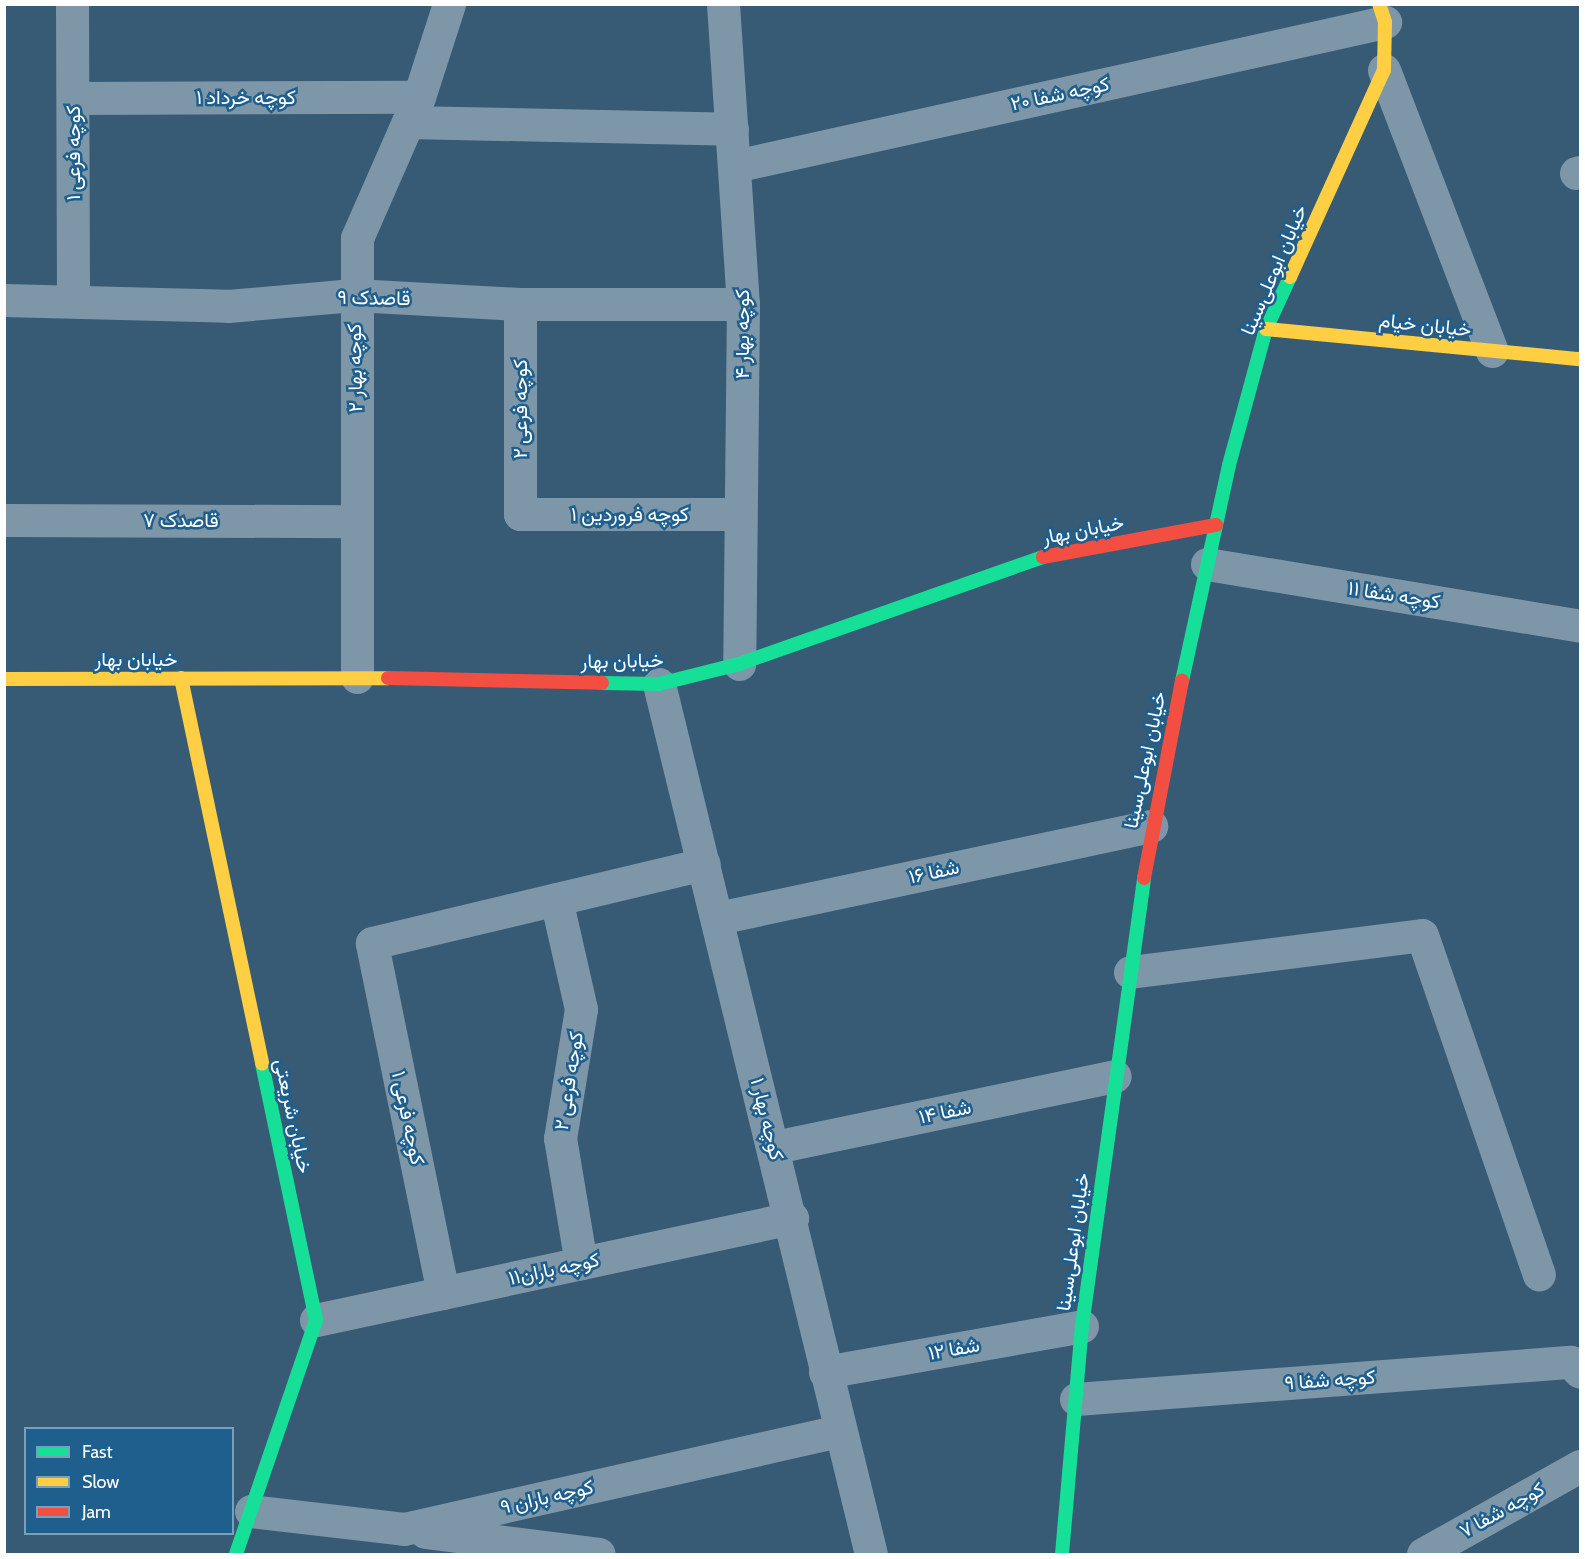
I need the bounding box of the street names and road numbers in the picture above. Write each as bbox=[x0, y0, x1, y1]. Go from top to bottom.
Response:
street label: کوچه شفا ۲۰ bbox=[1008, 72, 1112, 116]
street label: کوچه خرداد ۱ bbox=[196, 85, 296, 109]
street label: کوچه فرعی ۱ bbox=[61, 105, 85, 201]
street label: خیابان ابوعلی‌سینا bbox=[1236, 201, 1312, 339]
street label: قاصدک ۹ bbox=[337, 285, 411, 311]
street label: کوچه بهار ۴ bbox=[730, 289, 754, 379]
street label: خیابان خیام bbox=[1378, 308, 1472, 342]
street label: کوچه بهار ۲ bbox=[342, 323, 368, 413]
street label: کوچه فرعی ۲ bbox=[508, 359, 532, 459]
street label: کوچه فروردین ۱ bbox=[571, 502, 689, 526]
street label: قاصدک ۷ bbox=[143, 508, 219, 532]
street label: خیابان بهار bbox=[1040, 510, 1126, 550]
street label: کوچه شفا ۱۱ bbox=[1346, 576, 1442, 614]
street label: خیابان بهار bbox=[95, 647, 177, 671]
street label: خیابان بهار bbox=[580, 648, 664, 674]
street label: خیابان ابوعلی‌سینا bbox=[1119, 689, 1171, 831]
street label: شفا ۱۶ bbox=[907, 855, 961, 889]
street label: کوچه فرعی ۲ bbox=[549, 1030, 589, 1132]
street label: خیابان شریعتی bbox=[269, 1057, 317, 1175]
street label: کوچه فرعی ۱ bbox=[386, 1069, 430, 1167]
street label: کوچه بهار ۱ bbox=[745, 1075, 789, 1163]
street label: شفا ۱۴ bbox=[917, 1095, 973, 1129]
street label: خیابان ابوعلی‌سینا bbox=[1051, 1171, 1095, 1313]
street label: کوچه باران۱۱ bbox=[506, 1248, 602, 1290]
street label: شفا ۱۲ bbox=[926, 1333, 982, 1365]
street label: کوچه شفا ۹ bbox=[1284, 1365, 1376, 1395]
street label: کوچه باران ۹ bbox=[498, 1475, 596, 1519]
street label: کوچه شفا ۷ bbox=[1455, 1477, 1549, 1543]

